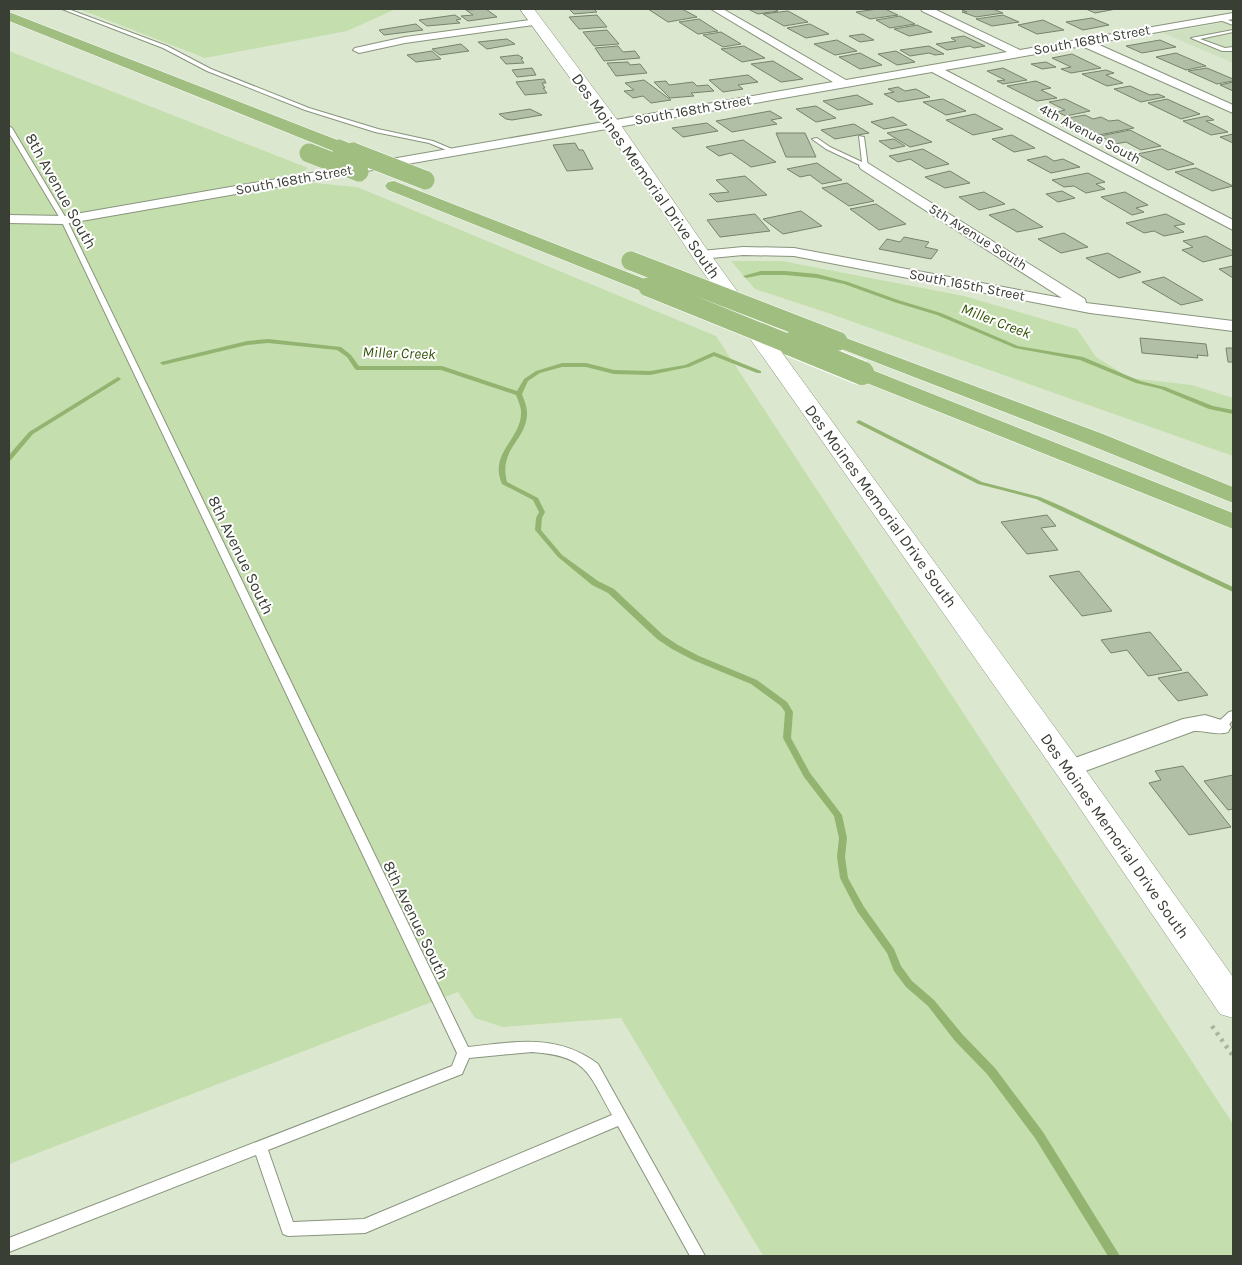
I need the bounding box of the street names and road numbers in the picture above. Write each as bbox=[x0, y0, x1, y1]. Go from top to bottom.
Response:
street label: South 168th Street bbox=[1032, 21, 1152, 59]
street label: Des Moines Memorial Drive South bbox=[568, 70, 724, 282]
street label: South 168th Street bbox=[633, 91, 753, 129]
street label: 4th Avenue South bbox=[1036, 100, 1144, 168]
street label: 8th Avenue South bbox=[21, 130, 101, 252]
street label: South 168th Street bbox=[234, 161, 354, 199]
street label: 5th Avenue South bbox=[926, 200, 1030, 274]
street label: South 165th Street bbox=[908, 265, 1026, 305]
street label: Des Moines Memorial Drive South bbox=[801, 401, 961, 611]
street label: 8th Avenue South bbox=[204, 493, 278, 617]
street label: Des Moines Memorial Drive South bbox=[1037, 730, 1193, 942]
street label: 8th Avenue South bbox=[379, 858, 453, 982]

